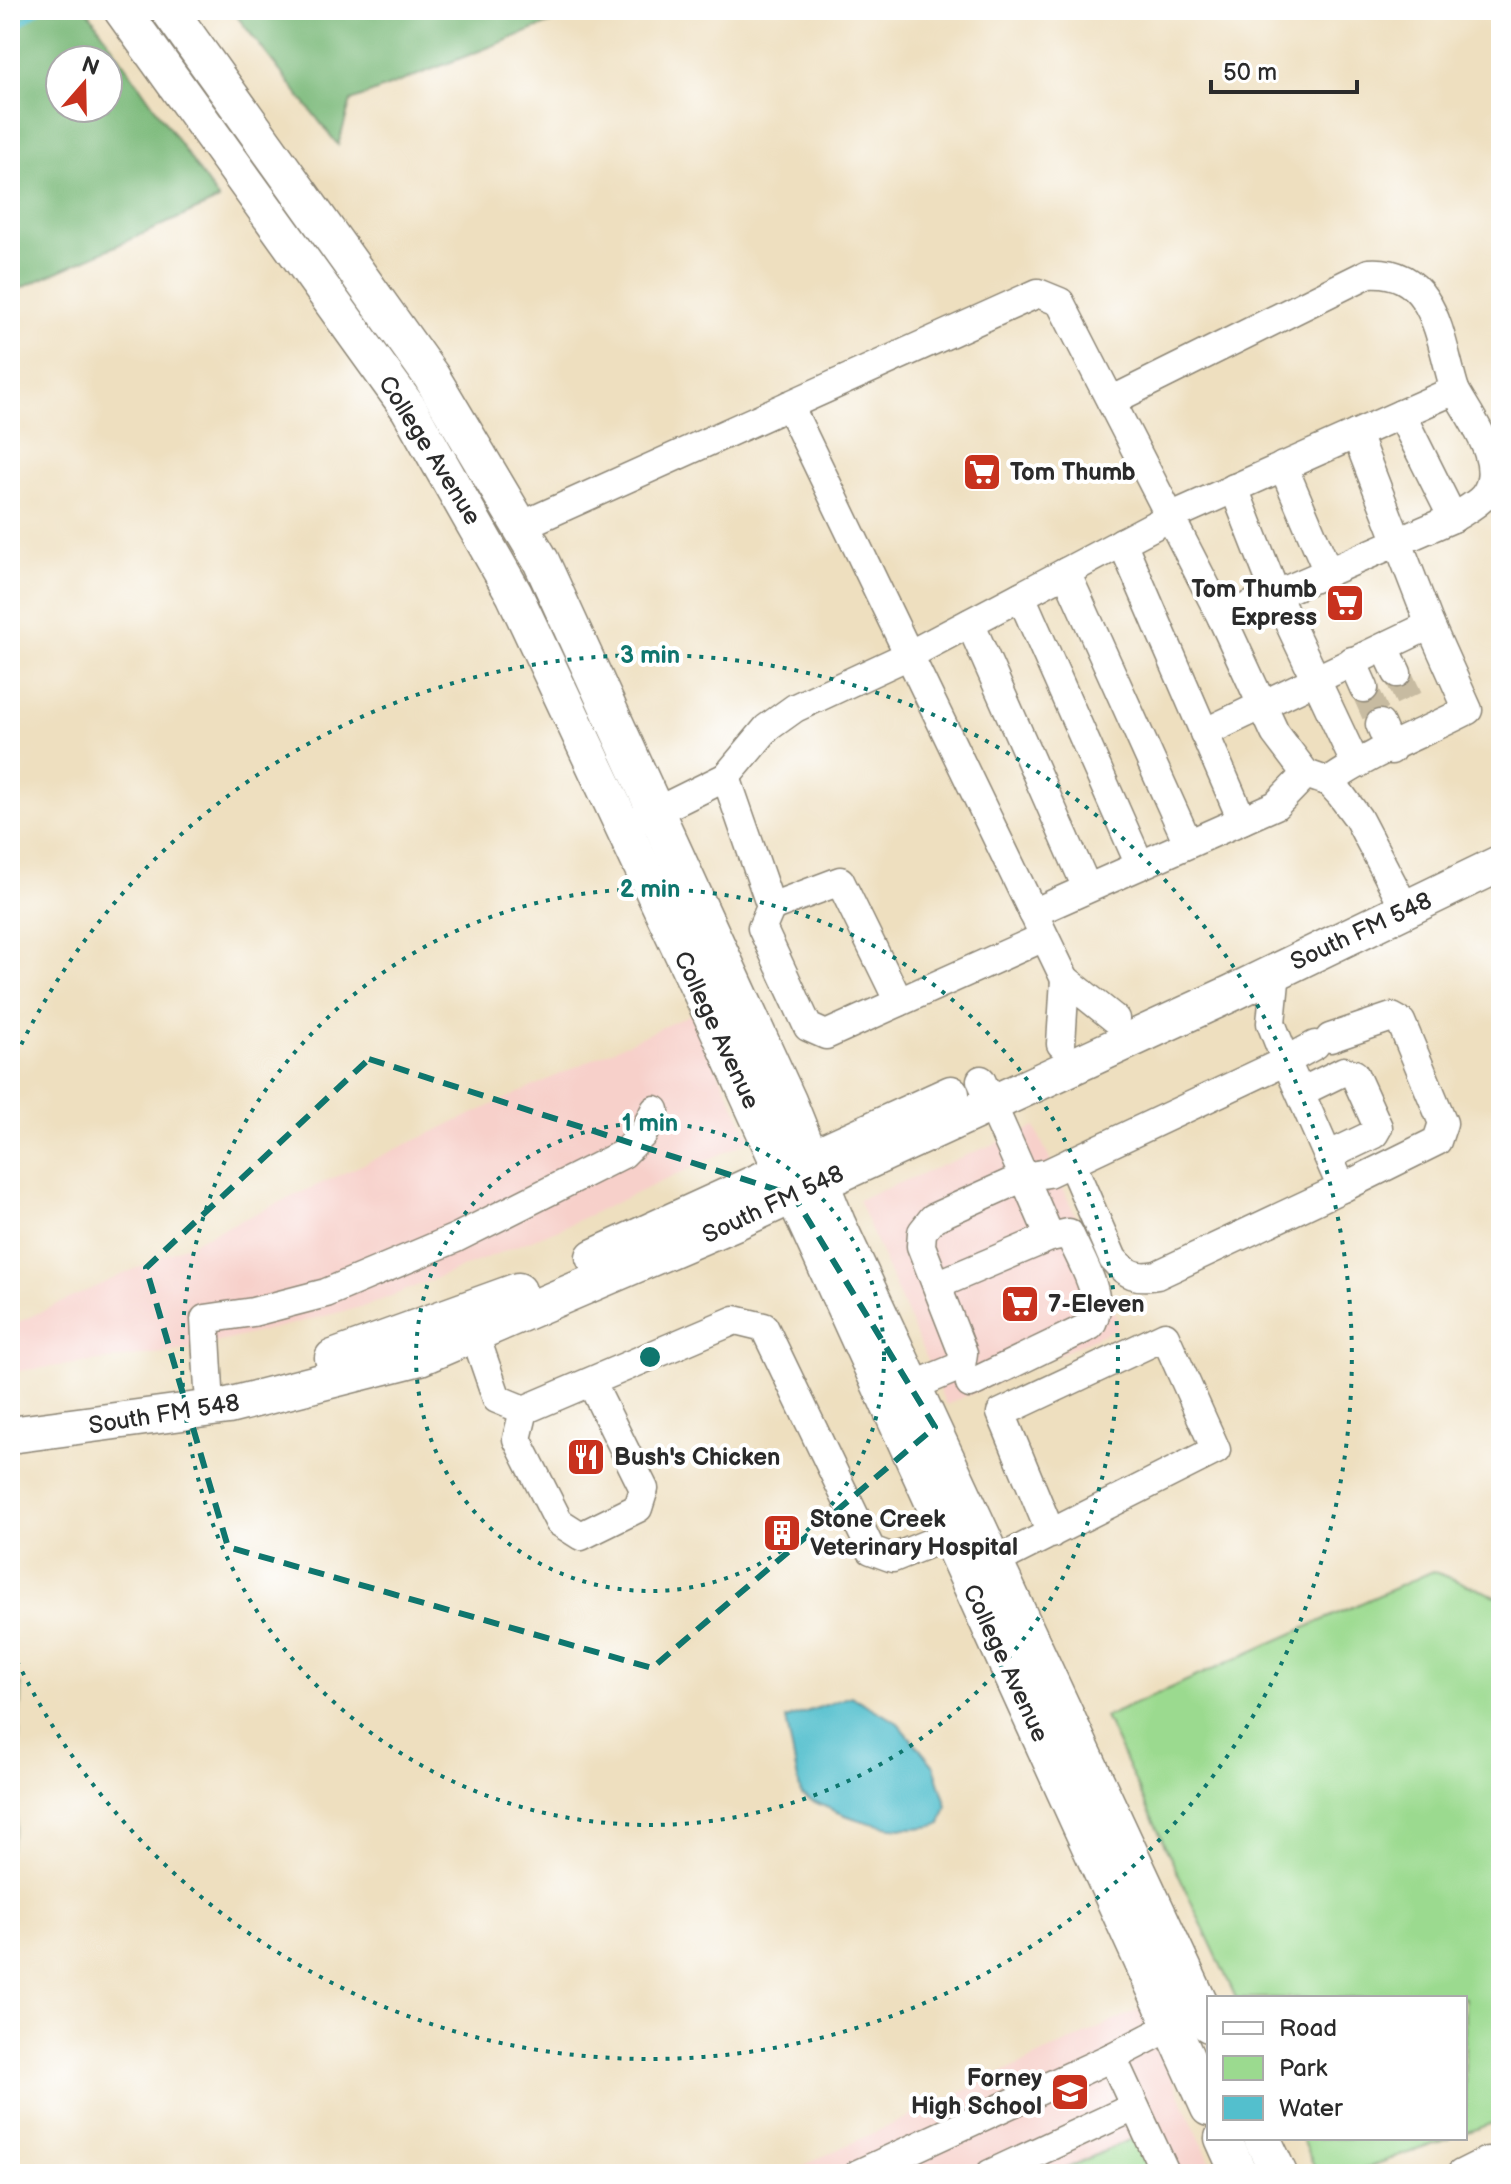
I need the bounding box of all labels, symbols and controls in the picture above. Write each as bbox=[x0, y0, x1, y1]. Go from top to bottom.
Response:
north arrow bbox=[44, 44, 124, 124]
scale bar bbox=[1211, 44, 1357, 94]
text: N bbox=[78, 51, 103, 82]
text: 50 m bbox=[1223, 58, 1277, 87]
street label: College Avenue bbox=[372, 370, 487, 530]
supermarket icon: Tom Thumb bbox=[961, 451, 1003, 493]
place label: Tom Thumb bbox=[1010, 458, 1136, 487]
place label: Tom Thumb Express bbox=[1191, 575, 1317, 632]
supermarket icon: Tom Thumb Express bbox=[1324, 582, 1366, 624]
text: 3 min bbox=[620, 641, 680, 670]
text: 2 min bbox=[620, 875, 680, 904]
street label: South FM 548 bbox=[1286, 886, 1436, 977]
street label: College Avenue bbox=[667, 947, 766, 1114]
text: 1 min bbox=[622, 1109, 678, 1138]
street label: South FM 548 bbox=[698, 1159, 848, 1250]
supermarket icon: 7-Eleven bbox=[999, 1283, 1041, 1325]
place label: 7-Eleven bbox=[1048, 1290, 1145, 1319]
centre of rings bbox=[636, 1343, 664, 1371]
street label: South FM 548 bbox=[87, 1388, 242, 1441]
restaurant icon: Bush's Chicken bbox=[565, 1436, 607, 1478]
place label: Bush's Chicken bbox=[614, 1443, 780, 1472]
place label: Stone Creek Veterinary Hospital bbox=[810, 1505, 1018, 1562]
building icon: Stone Creek Veterinary Hospital bbox=[761, 1512, 803, 1554]
street label: College Avenue bbox=[956, 1580, 1055, 1747]
legend bbox=[1207, 1996, 1467, 2140]
text: Road bbox=[1279, 2014, 1337, 2043]
text: Park bbox=[1279, 2054, 1327, 2083]
place label: Forney High School bbox=[911, 2064, 1042, 2121]
school or university icon: Forney High School bbox=[1049, 2071, 1091, 2113]
text: Water bbox=[1279, 2094, 1343, 2123]

